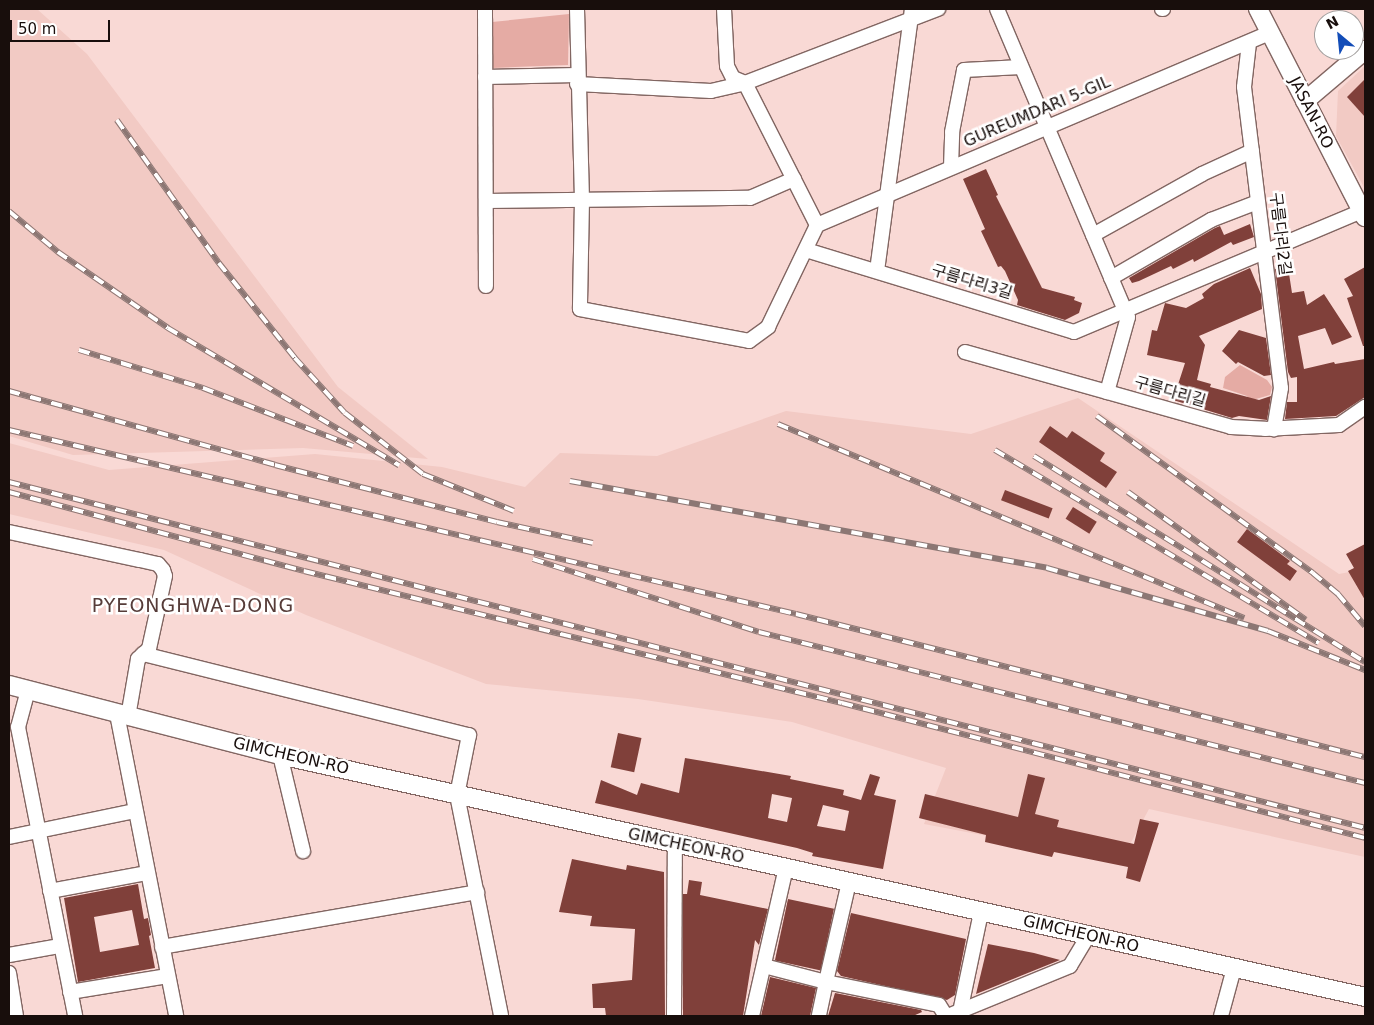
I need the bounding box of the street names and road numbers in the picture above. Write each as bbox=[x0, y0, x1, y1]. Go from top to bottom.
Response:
street label: GUREUMDARI 5-GIL bbox=[961, 72, 1113, 152]
street label: JASAN-RO bbox=[1285, 74, 1337, 152]
street label: 구름다리2길 bbox=[1265, 191, 1295, 277]
street label: 구름다리3길 bbox=[929, 261, 1015, 303]
street label: 구름다리길 bbox=[1132, 373, 1208, 411]
street label: GIMCHEON-RO bbox=[231, 733, 351, 779]
street label: GIMCHEON-RO bbox=[626, 824, 746, 868]
street label: GIMCHEON-RO bbox=[1021, 911, 1141, 957]

